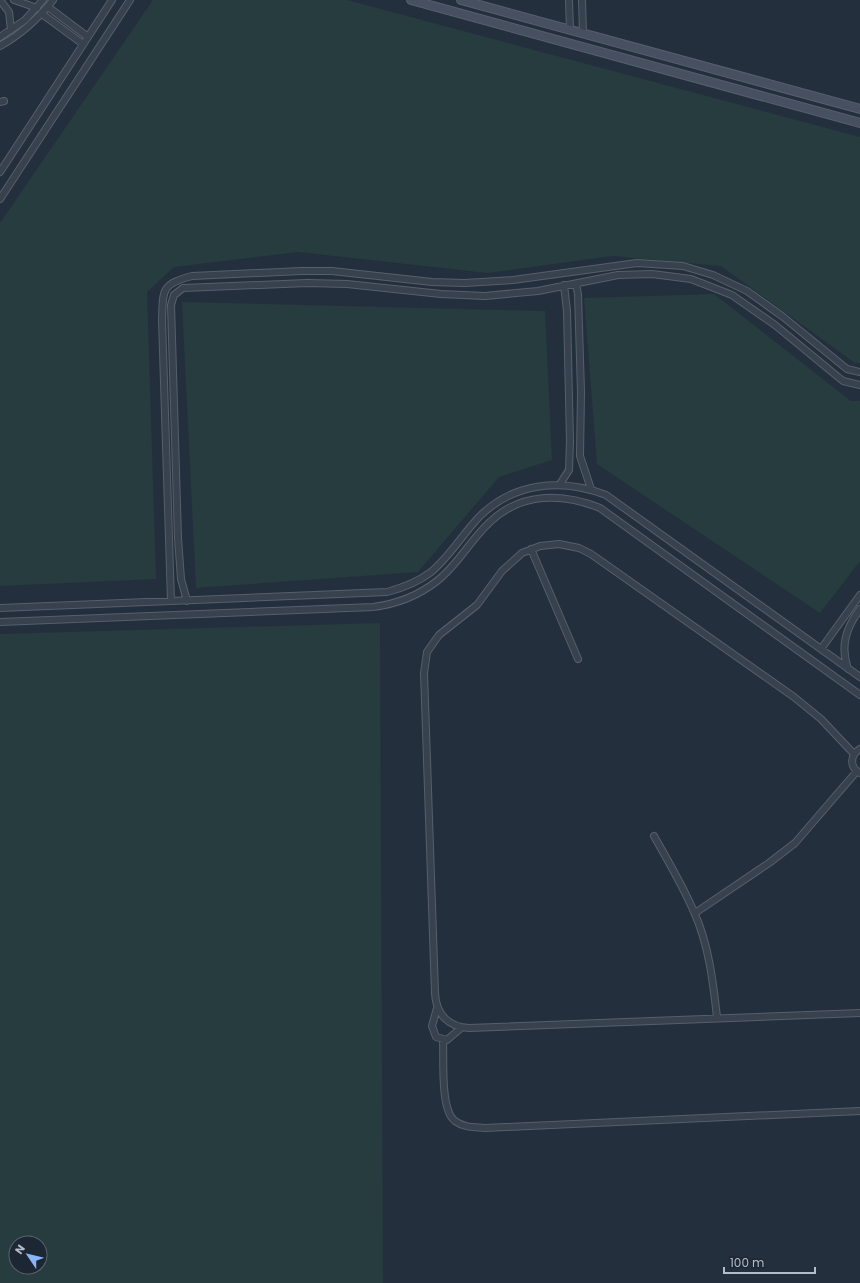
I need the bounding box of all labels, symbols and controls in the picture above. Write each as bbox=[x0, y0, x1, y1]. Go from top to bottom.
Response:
north arrow bbox=[8, 1235, 48, 1275]
text: N bbox=[11, 1241, 29, 1257]
scale bar bbox=[724, 1249, 815, 1275]
text: 100 m bbox=[730, 1254, 764, 1271]

